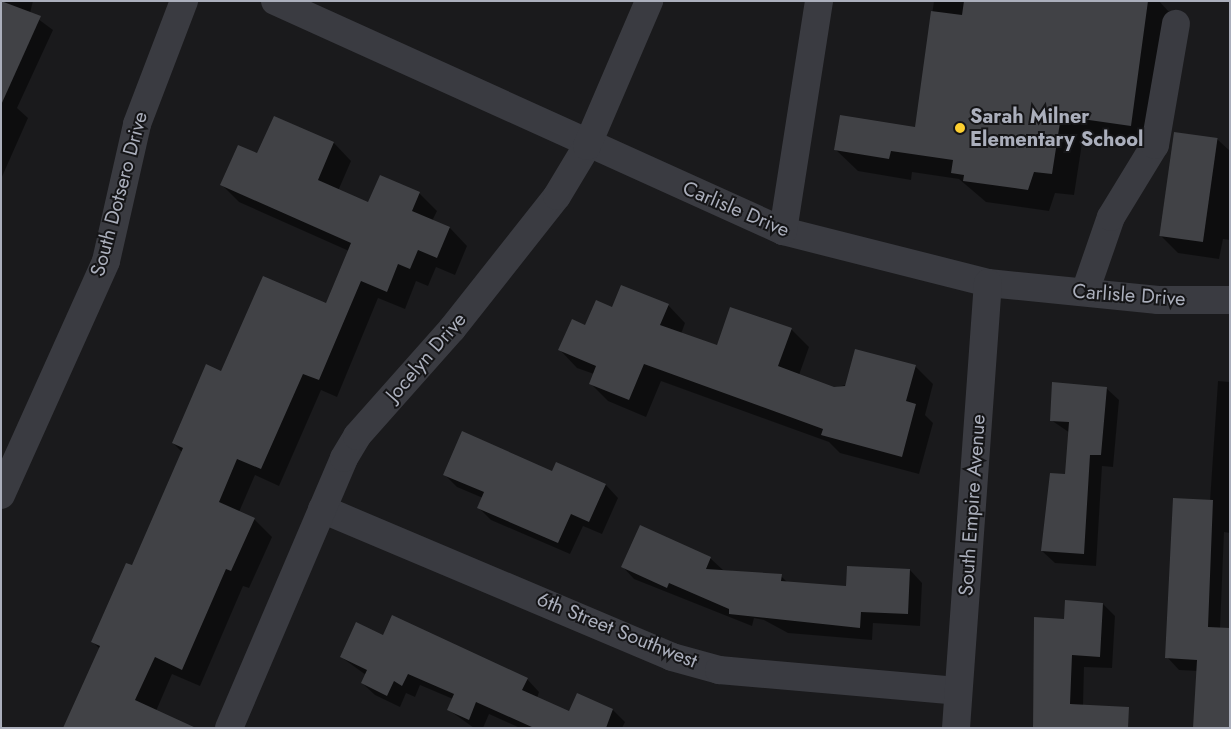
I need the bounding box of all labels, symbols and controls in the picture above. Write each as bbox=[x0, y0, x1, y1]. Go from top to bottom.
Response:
place label: Sarah Milner Elementary School bbox=[970, 104, 1143, 151]
street label: South Dotsero Drive bbox=[85, 109, 153, 279]
marker: Sarah Milner Elementary School bbox=[954, 122, 966, 134]
street label: Carlisle Drive bbox=[679, 176, 793, 242]
street label: Carlisle Drive bbox=[1072, 279, 1186, 311]
street label: Jocelyn Drive bbox=[381, 308, 471, 406]
street label: South Empire Avenue bbox=[954, 413, 990, 597]
street label: 6th Street Southwest bbox=[533, 587, 701, 673]

